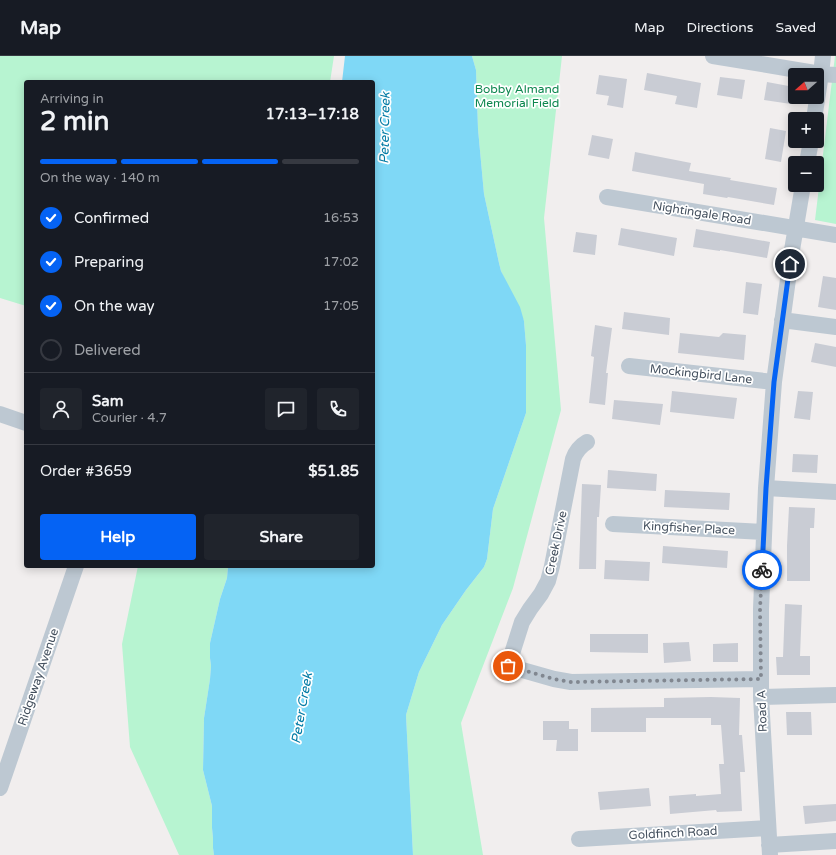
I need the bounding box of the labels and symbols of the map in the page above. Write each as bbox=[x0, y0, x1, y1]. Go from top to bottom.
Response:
north arrow bbox=[788, 68, 824, 104]
park label: Bobby Almand Memorial Field bbox=[475, 82, 559, 110]
water label: Peter Creek bbox=[376, 91, 394, 164]
street label: Nightingale Road bbox=[652, 198, 752, 228]
pin bbox=[773, 247, 807, 281]
street label: Mockingbird Lane bbox=[649, 362, 753, 386]
street label: Creek Drive bbox=[542, 509, 570, 576]
street label: Kingfisher Place bbox=[643, 519, 736, 537]
courier bbox=[742, 550, 782, 590]
street label: Ridgeway Avenue bbox=[15, 626, 61, 728]
pin bbox=[491, 649, 525, 683]
water label: Peter Creek bbox=[288, 670, 316, 745]
street label: Road A bbox=[754, 690, 770, 732]
street label: Goldfinch Road bbox=[628, 824, 718, 842]

